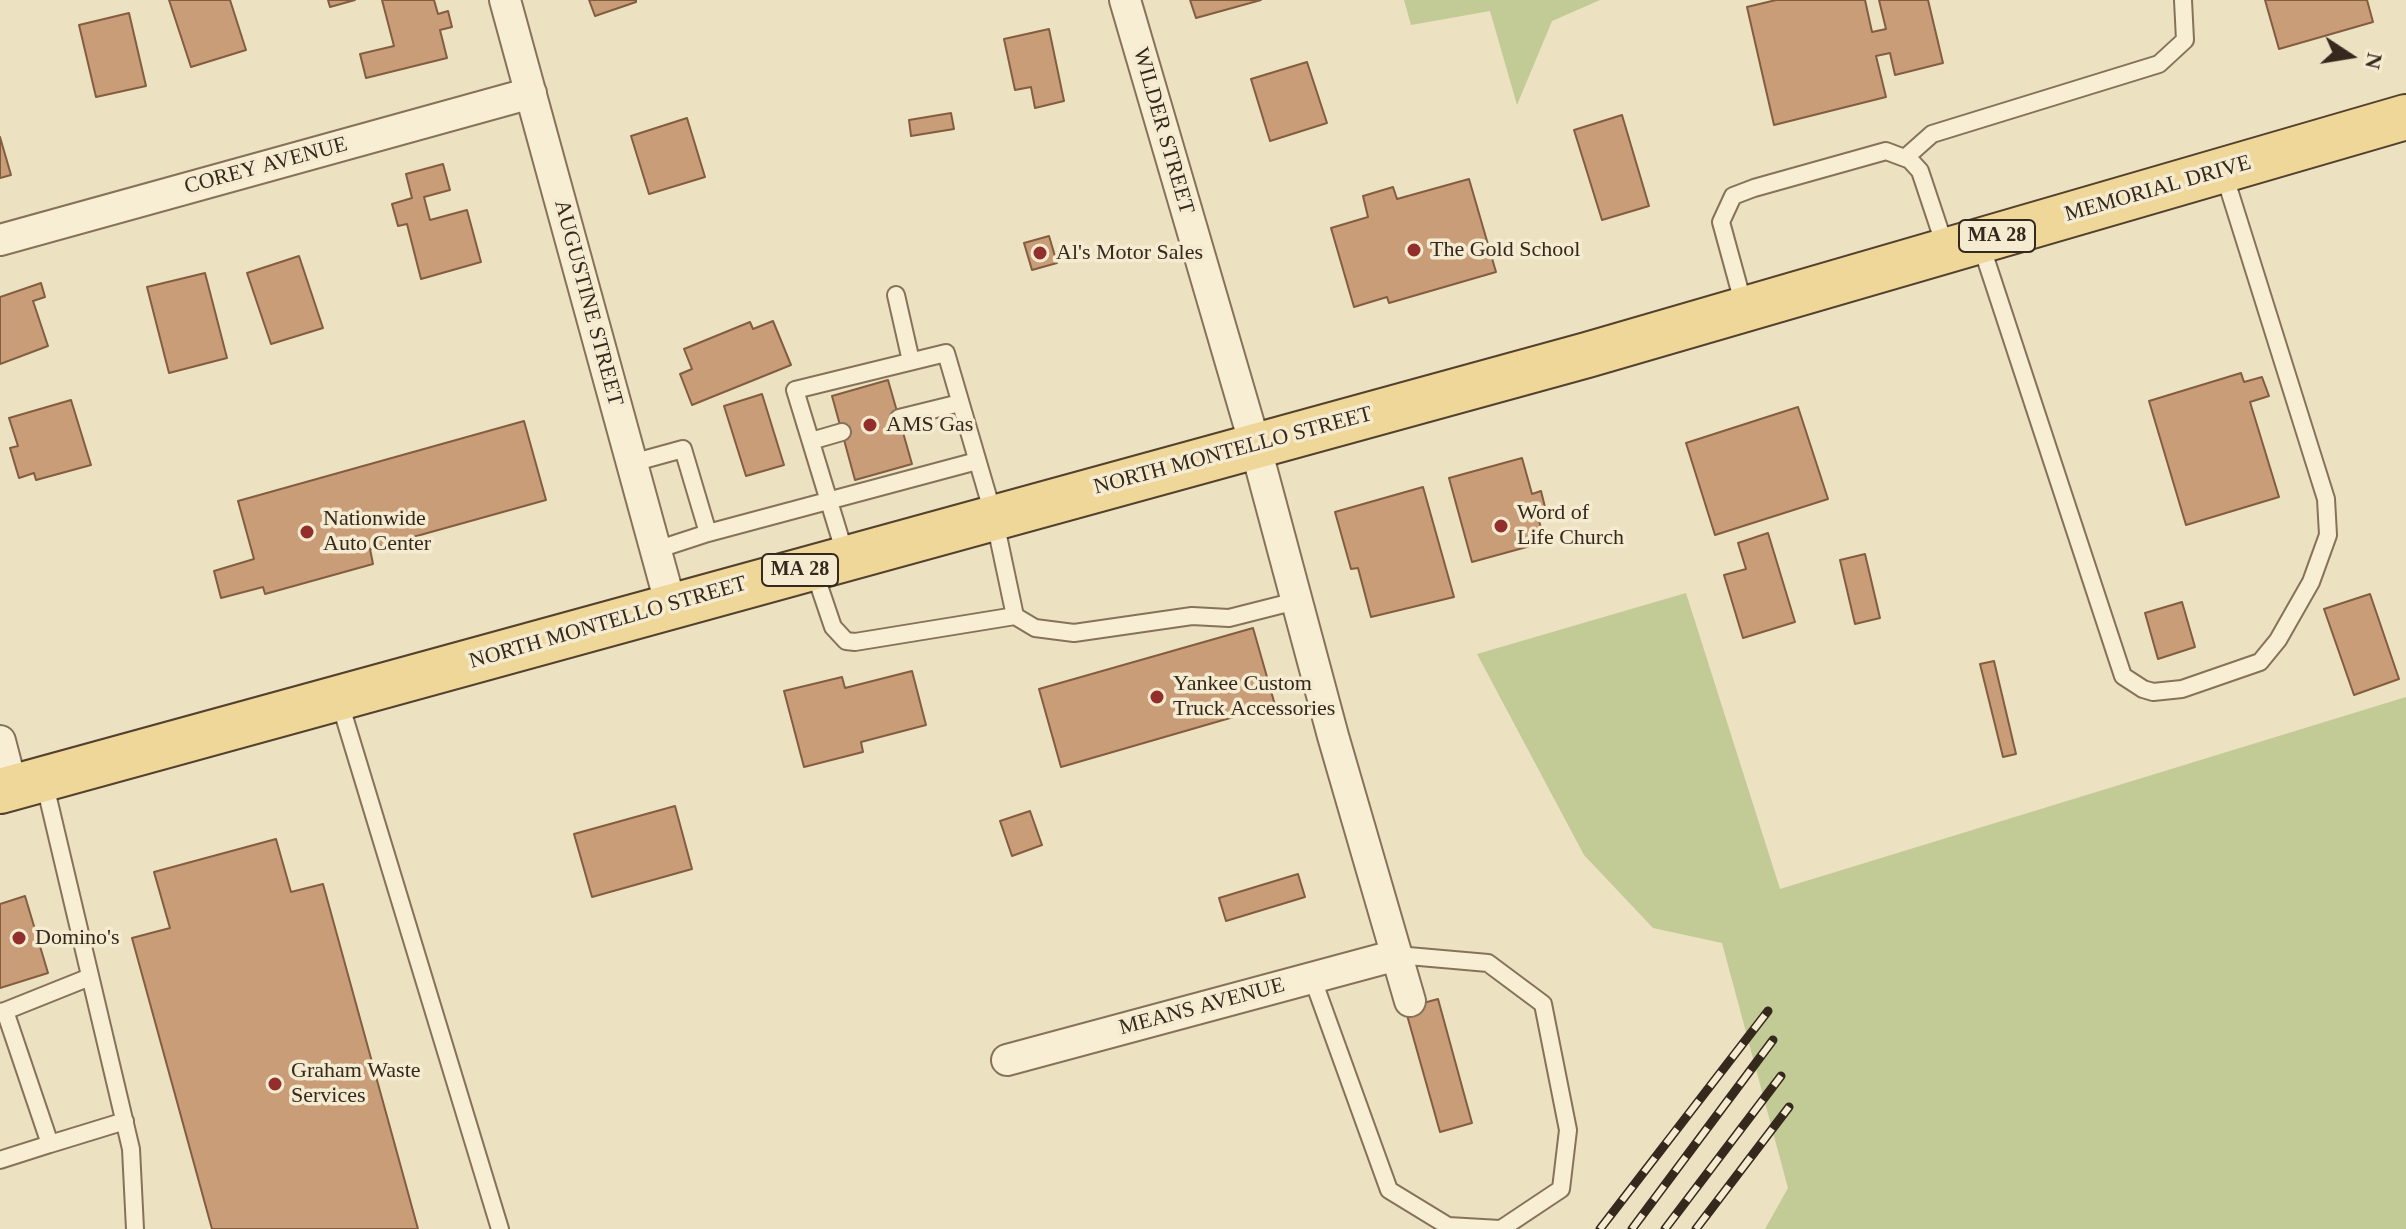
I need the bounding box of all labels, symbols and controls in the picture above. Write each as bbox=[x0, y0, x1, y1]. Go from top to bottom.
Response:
north arrow bbox=[2310, 16, 2390, 96]
street label: WILDER STREET bbox=[1127, 45, 1199, 217]
text: N bbox=[2360, 51, 2388, 71]
street label: COREY AVENUE bbox=[182, 132, 350, 200]
street label: MEMORIAL DRIVE bbox=[2062, 150, 2254, 228]
street label: AUGUSTINE STREET bbox=[548, 197, 628, 409]
road number: MA 28 bbox=[1959, 220, 2035, 252]
place label: The Gold School bbox=[1430, 237, 1580, 263]
place label: Al's Motor Sales bbox=[1056, 240, 1203, 266]
marker: The Gold School bbox=[1405, 241, 1423, 259]
marker: Al's Motor Sales bbox=[1031, 244, 1049, 262]
street label: NORTH MONTELLO STREET bbox=[1091, 401, 1375, 501]
place label: AMS Gas bbox=[886, 412, 973, 438]
marker: AMS Gas bbox=[861, 416, 879, 434]
place label: Word of Life Church bbox=[1517, 500, 1624, 552]
place label: Nationwide Auto Center bbox=[323, 506, 431, 558]
marker: Word of Life Church bbox=[1492, 517, 1510, 535]
marker: Nationwide Auto Center bbox=[298, 523, 316, 541]
road number: MA 28 bbox=[762, 554, 838, 586]
street label: NORTH MONTELLO STREET bbox=[466, 571, 750, 675]
place label: Yankee Custom Truck Accessories bbox=[1173, 671, 1335, 722]
marker: Yankee Custom Truck Accessories bbox=[1148, 688, 1166, 706]
place label: Domino's bbox=[35, 925, 120, 951]
marker: Domino's bbox=[10, 929, 28, 947]
street label: MEANS AVENUE bbox=[1116, 972, 1288, 1042]
place label: Graham Waste Services bbox=[291, 1058, 421, 1110]
marker: Graham Waste Services bbox=[266, 1075, 284, 1093]

